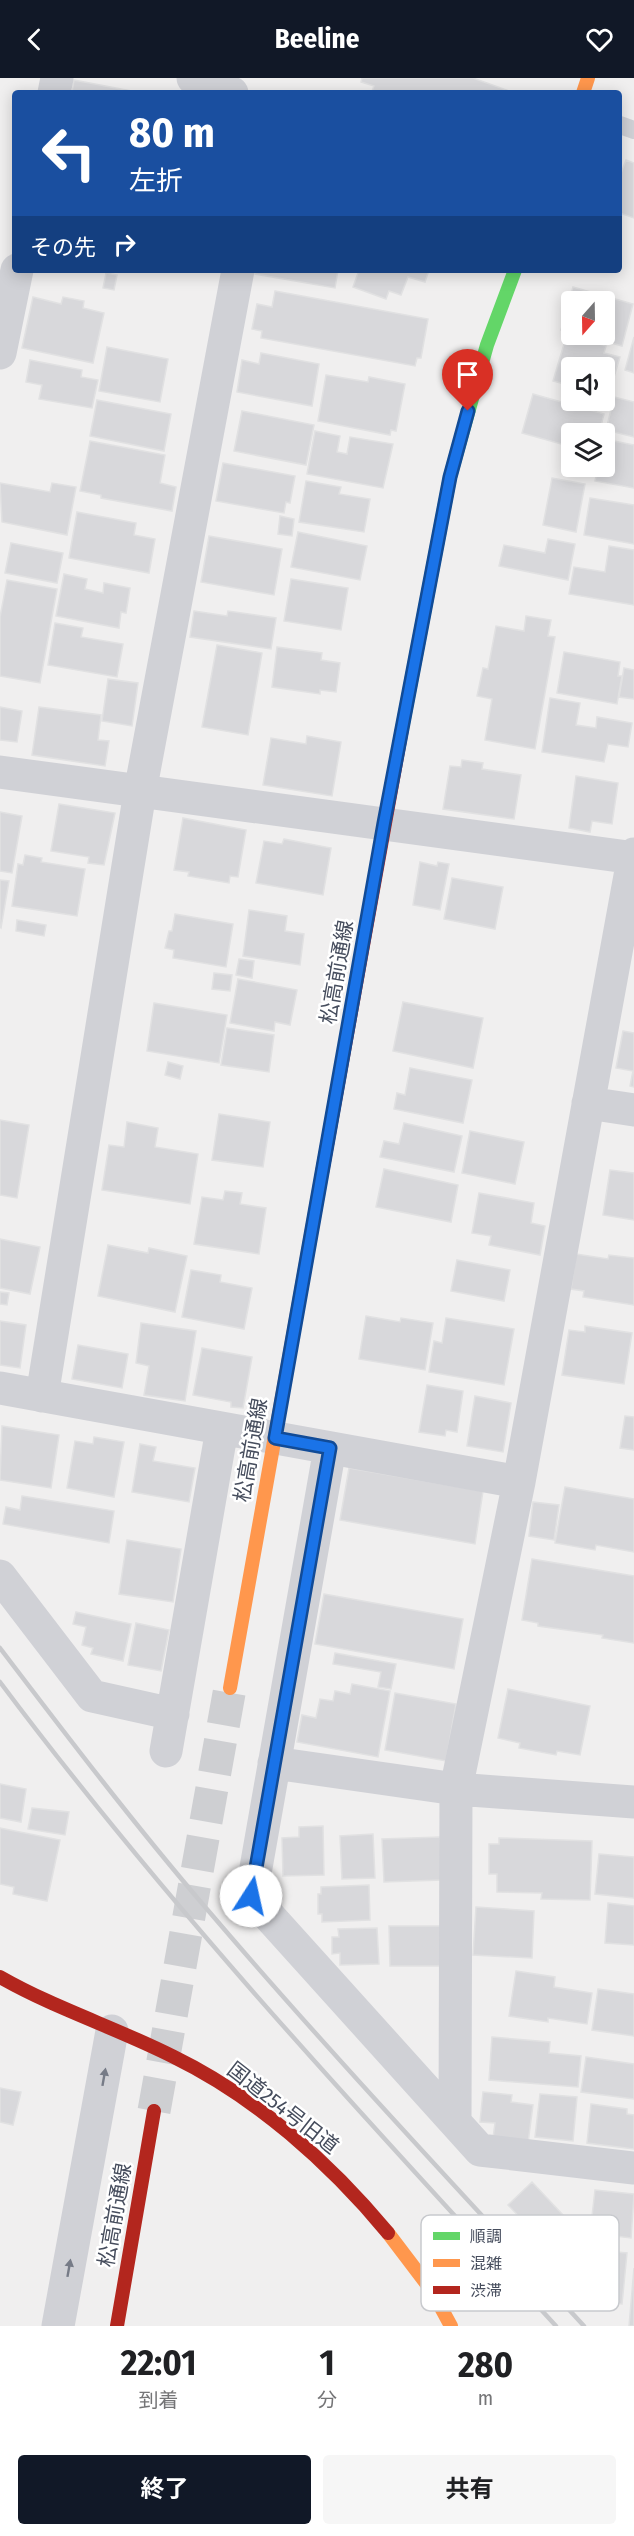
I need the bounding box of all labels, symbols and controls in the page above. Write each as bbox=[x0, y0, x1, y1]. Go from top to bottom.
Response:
icon: back bbox=[18, 23, 51, 56]
text: Beeline bbox=[275, 23, 359, 55]
icon: heart bbox=[583, 23, 616, 56]
text: 80 m bbox=[129, 108, 215, 158]
icon: left bbox=[30, 114, 108, 192]
text: 左折 bbox=[129, 165, 183, 197]
icon: right bbox=[108, 228, 141, 261]
text: その先 bbox=[30, 234, 96, 261]
north arrow bbox=[561, 291, 615, 345]
map controls bbox=[561, 291, 615, 477]
pin bbox=[442, 349, 493, 411]
button: sound bbox=[561, 357, 615, 411]
icon: arrive bbox=[451, 358, 484, 391]
button: layers bbox=[561, 423, 615, 477]
street label: 松高前通線 bbox=[315, 918, 359, 1026]
street label: 松高前通線 bbox=[229, 1396, 273, 1504]
position arrow bbox=[219, 1864, 283, 1928]
street label: 国道254号旧道 bbox=[222, 2056, 344, 2160]
one-way arrow bbox=[100, 2067, 109, 2086]
street label: 松高前通線 bbox=[93, 2161, 137, 2269]
legend bbox=[421, 2215, 619, 2311]
text: 順調 bbox=[470, 2227, 502, 2246]
text: 混雑 bbox=[470, 2254, 502, 2273]
one-way arrow bbox=[65, 2259, 74, 2278]
text: 渋滞 bbox=[470, 2281, 502, 2300]
text: 22:01 bbox=[121, 2341, 196, 2385]
text: 1 bbox=[320, 2341, 335, 2385]
text: 280 bbox=[458, 2343, 513, 2387]
text: m bbox=[478, 2386, 493, 2410]
text: 到着 bbox=[139, 2388, 179, 2412]
text: 分 bbox=[317, 2388, 337, 2412]
button: 終了 bbox=[18, 2455, 311, 2524]
button: 共有 bbox=[323, 2455, 616, 2524]

